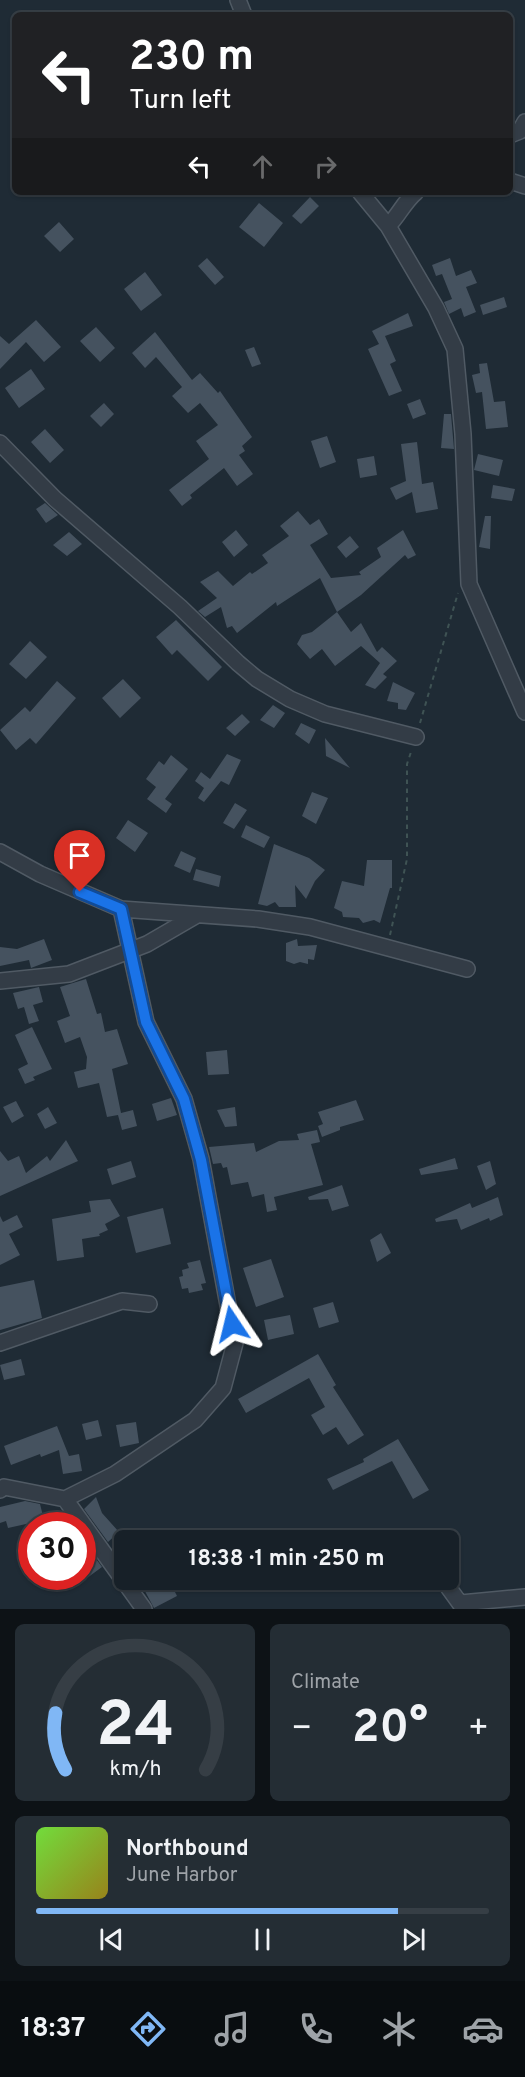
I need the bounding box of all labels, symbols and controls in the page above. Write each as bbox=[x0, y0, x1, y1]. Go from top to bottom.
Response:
text: 230 m bbox=[129, 32, 254, 85]
icon: left bbox=[30, 36, 108, 114]
text: Turn left bbox=[129, 84, 231, 118]
icon: left bbox=[183, 150, 216, 183]
icon: ahead bbox=[246, 150, 279, 183]
icon: right bbox=[309, 150, 342, 183]
pin bbox=[54, 830, 105, 892]
icon: arrive bbox=[63, 839, 96, 872]
position arrow bbox=[200, 1292, 264, 1356]
speed limit sign: 30 bbox=[18, 1512, 96, 1590]
text: 18:38 · 1 min · 250 m bbox=[189, 1546, 384, 1573]
text: Climate bbox=[291, 1670, 360, 1696]
text: 24 bbox=[96, 1689, 174, 1768]
text: 20° bbox=[352, 1701, 428, 1758]
text: − bbox=[291, 1709, 312, 1751]
text: + bbox=[468, 1709, 489, 1751]
text: km/h bbox=[109, 1756, 161, 1783]
text: Northbound bbox=[126, 1836, 249, 1863]
text: June Harbor bbox=[126, 1863, 238, 1889]
icon: previous bbox=[95, 1923, 128, 1956]
icon: pause bbox=[246, 1923, 279, 1956]
icon: next bbox=[397, 1923, 430, 1956]
icon: directions bbox=[127, 2008, 169, 2050]
icon: music bbox=[211, 2008, 253, 2050]
icon: phone bbox=[295, 2008, 337, 2050]
icon: climate bbox=[378, 2008, 420, 2050]
icon: car bbox=[462, 2008, 504, 2050]
text: 18:37 bbox=[21, 2012, 85, 2046]

